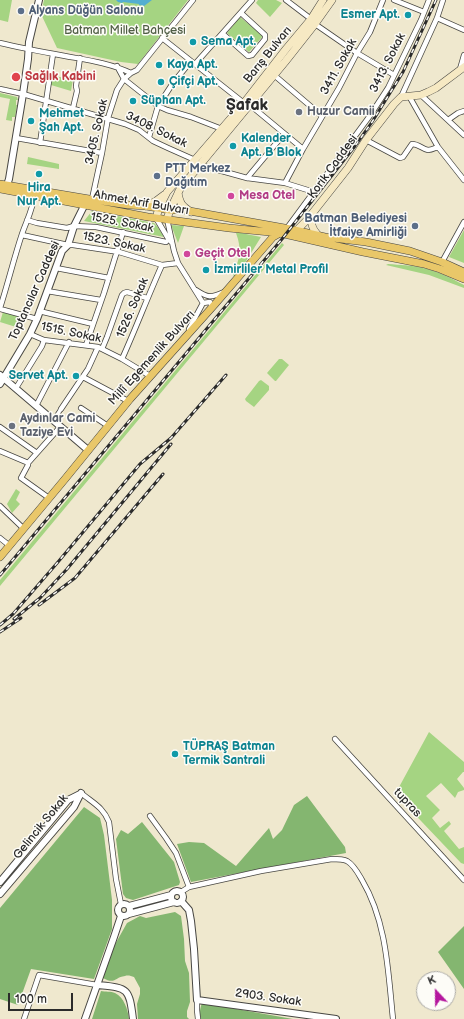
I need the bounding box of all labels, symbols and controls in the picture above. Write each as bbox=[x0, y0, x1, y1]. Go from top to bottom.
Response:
place label: Alyans Düğün Salonu bbox=[29, 4, 143, 18]
marker: Alyans Düğün Salonu bbox=[16, 6, 26, 16]
place label: Esmer Apt. bbox=[340, 8, 400, 22]
marker: Esmer Apt. bbox=[403, 10, 413, 20]
park label: Batman Millet Bahçesi bbox=[64, 24, 186, 38]
street label: Barış Bulvarı bbox=[241, 24, 295, 86]
street label: 3413. Sokak bbox=[367, 31, 409, 95]
place label: Sema Apt. bbox=[201, 35, 256, 49]
street label: 3411. Sokak bbox=[318, 36, 360, 98]
marker: Sema Apt. bbox=[188, 37, 198, 47]
place label: Kaya Apt. bbox=[167, 58, 218, 72]
marker: Kaya Apt. bbox=[154, 60, 164, 70]
place label: Sağlık Kabini bbox=[25, 70, 96, 84]
marker: Sağlık Kabini bbox=[10, 71, 22, 83]
place label: Çifçi Apt. bbox=[169, 75, 218, 89]
marker: Çifçi Apt. bbox=[156, 77, 166, 87]
place label: Süphan Apt. bbox=[141, 94, 206, 108]
marker: Süphan Apt. bbox=[128, 96, 138, 106]
district label: Şafak bbox=[226, 96, 268, 116]
street label: 3405. Sokak bbox=[82, 98, 112, 166]
place label: Huzur Camii bbox=[307, 105, 375, 119]
place label: Mehmet Şah Apt. bbox=[39, 107, 84, 135]
marker: Huzur Camii bbox=[294, 107, 304, 117]
street label: 3408. Sokak bbox=[123, 109, 189, 151]
marker: Mehmet Şah Apt. bbox=[26, 116, 36, 126]
place label: Kalender Apt. B Blok bbox=[241, 132, 301, 160]
street label: Korik Caddesi bbox=[305, 132, 361, 202]
marker: Kalender Apt. B Blok bbox=[228, 141, 238, 151]
place label: PTT Merkez Dağıtım bbox=[165, 162, 230, 190]
marker: Hira Nur Apt. bbox=[34, 169, 44, 179]
marker: PTT Merkez Dağıtım bbox=[152, 171, 162, 181]
place label: Hira Nur Apt. bbox=[17, 181, 61, 209]
street label: Ahmet Arif Bulvarı bbox=[92, 188, 190, 218]
place label: Mesa Otel bbox=[239, 189, 295, 203]
marker: Mesa Otel bbox=[226, 191, 236, 201]
street label: 1525. Sokak bbox=[89, 210, 155, 236]
place label: Batman Belediyesi İtfaiye Amirliği bbox=[304, 212, 407, 240]
marker: Batman Belediyesi İtfaiye Amirliği bbox=[410, 221, 420, 231]
street label: 1523. Sokak bbox=[81, 229, 147, 257]
street label: Toptancılar Caddesi bbox=[7, 239, 63, 343]
place label: Geçit Otel bbox=[195, 247, 250, 261]
marker: Geçit Otel bbox=[182, 249, 192, 259]
place label: İzmirliler Metal Profil bbox=[214, 263, 328, 277]
marker: İzmirliler Metal Profil bbox=[201, 265, 211, 275]
street label: 1526. Sokak bbox=[114, 276, 152, 340]
street label: Millî Egemenlik Bulvarı bbox=[106, 308, 198, 408]
street label: 1515. Sokak bbox=[40, 320, 102, 346]
place label: Servet Apt. bbox=[9, 369, 68, 383]
marker: Servet Apt. bbox=[71, 371, 81, 381]
place label: Aydınlar Cami Taziye Evi bbox=[20, 412, 95, 440]
marker: Aydınlar Cami Taziye Evi bbox=[7, 421, 17, 431]
place label: TÜPRAŞ Batman Termik Santrali bbox=[183, 740, 275, 768]
marker: TÜPRAŞ Batman Termik Santrali bbox=[170, 749, 180, 759]
street label: tupras bbox=[390, 786, 424, 820]
street label: Gelincik Sokak bbox=[11, 792, 71, 862]
north arrow bbox=[416, 971, 456, 1011]
text: K bbox=[426, 973, 438, 988]
scale bar bbox=[10, 985, 75, 1011]
street label: 2903. Sokak bbox=[234, 986, 302, 1010]
text: 100 m bbox=[15, 992, 47, 1007]

